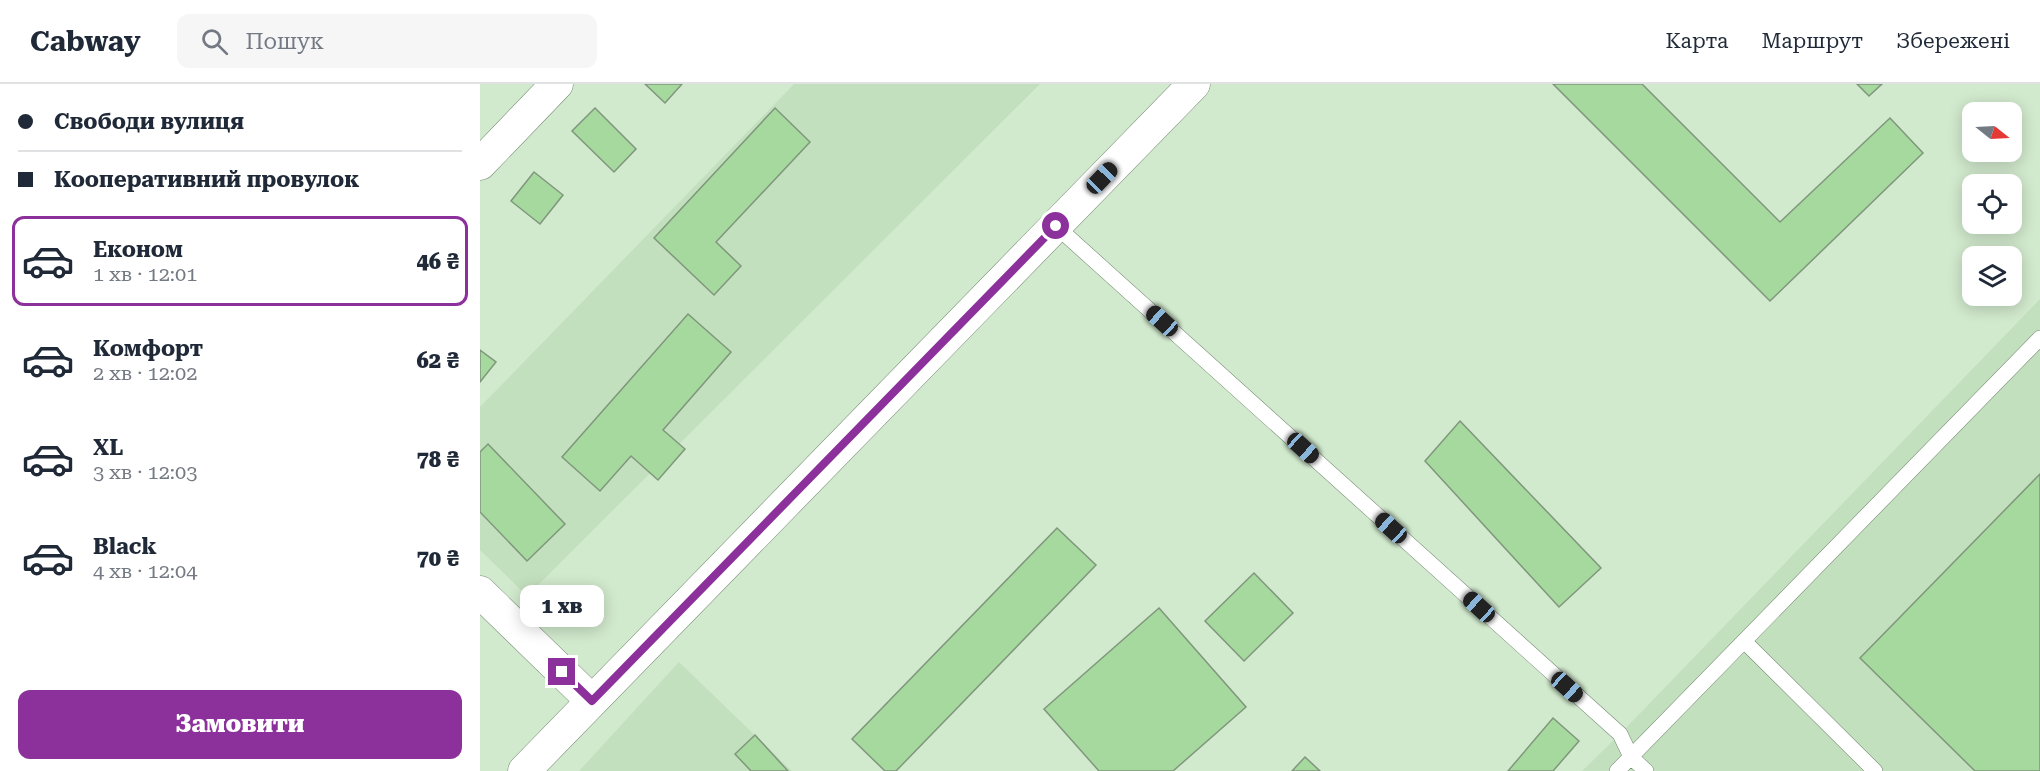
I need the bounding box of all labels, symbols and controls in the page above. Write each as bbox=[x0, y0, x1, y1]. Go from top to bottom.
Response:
search box bbox=[177, 14, 597, 68]
text: Cabway bbox=[30, 25, 141, 58]
icon: search bbox=[198, 25, 231, 58]
text: Пошук bbox=[246, 29, 324, 54]
text: Карта bbox=[1666, 29, 1728, 53]
text: Маршрут bbox=[1761, 29, 1863, 53]
text: Збережені bbox=[1896, 29, 2010, 53]
north arrow bbox=[1962, 102, 2022, 162]
map controls bbox=[1962, 102, 2022, 306]
text: Свободи вулиця bbox=[54, 109, 244, 134]
car bbox=[1083, 159, 1121, 197]
text: Кооперативний провулок bbox=[54, 167, 359, 192]
button: locate bbox=[1962, 174, 2022, 234]
route start bbox=[1042, 212, 1069, 239]
icon: car bbox=[21, 234, 75, 288]
text: Економ bbox=[93, 237, 183, 262]
button: layers bbox=[1962, 246, 2022, 306]
text: 46 ₴ bbox=[416, 249, 459, 274]
text: 1 хв · 12:01 bbox=[93, 262, 197, 286]
car bbox=[1143, 302, 1181, 340]
icon: car bbox=[21, 333, 75, 387]
text: Комфорт bbox=[93, 336, 203, 361]
text: 62 ₴ bbox=[416, 348, 459, 373]
text: 2 хв · 12:02 bbox=[93, 361, 197, 385]
car bbox=[1284, 429, 1322, 467]
icon: car bbox=[21, 432, 75, 486]
text: XL bbox=[93, 435, 123, 460]
text: 78 ₴ bbox=[416, 447, 459, 472]
text: 3 хв · 12:03 bbox=[93, 460, 197, 484]
car bbox=[1372, 509, 1410, 547]
icon: car bbox=[21, 531, 75, 585]
text: Black bbox=[93, 534, 157, 559]
text: 70 ₴ bbox=[416, 546, 459, 571]
text: 4 хв · 12:04 bbox=[93, 559, 197, 583]
callout: 1 хв bbox=[520, 585, 604, 627]
car bbox=[1460, 588, 1498, 626]
text: 1 хв bbox=[542, 594, 582, 618]
route end bbox=[548, 658, 575, 685]
car bbox=[1548, 668, 1586, 706]
button: Замовити bbox=[18, 690, 462, 759]

